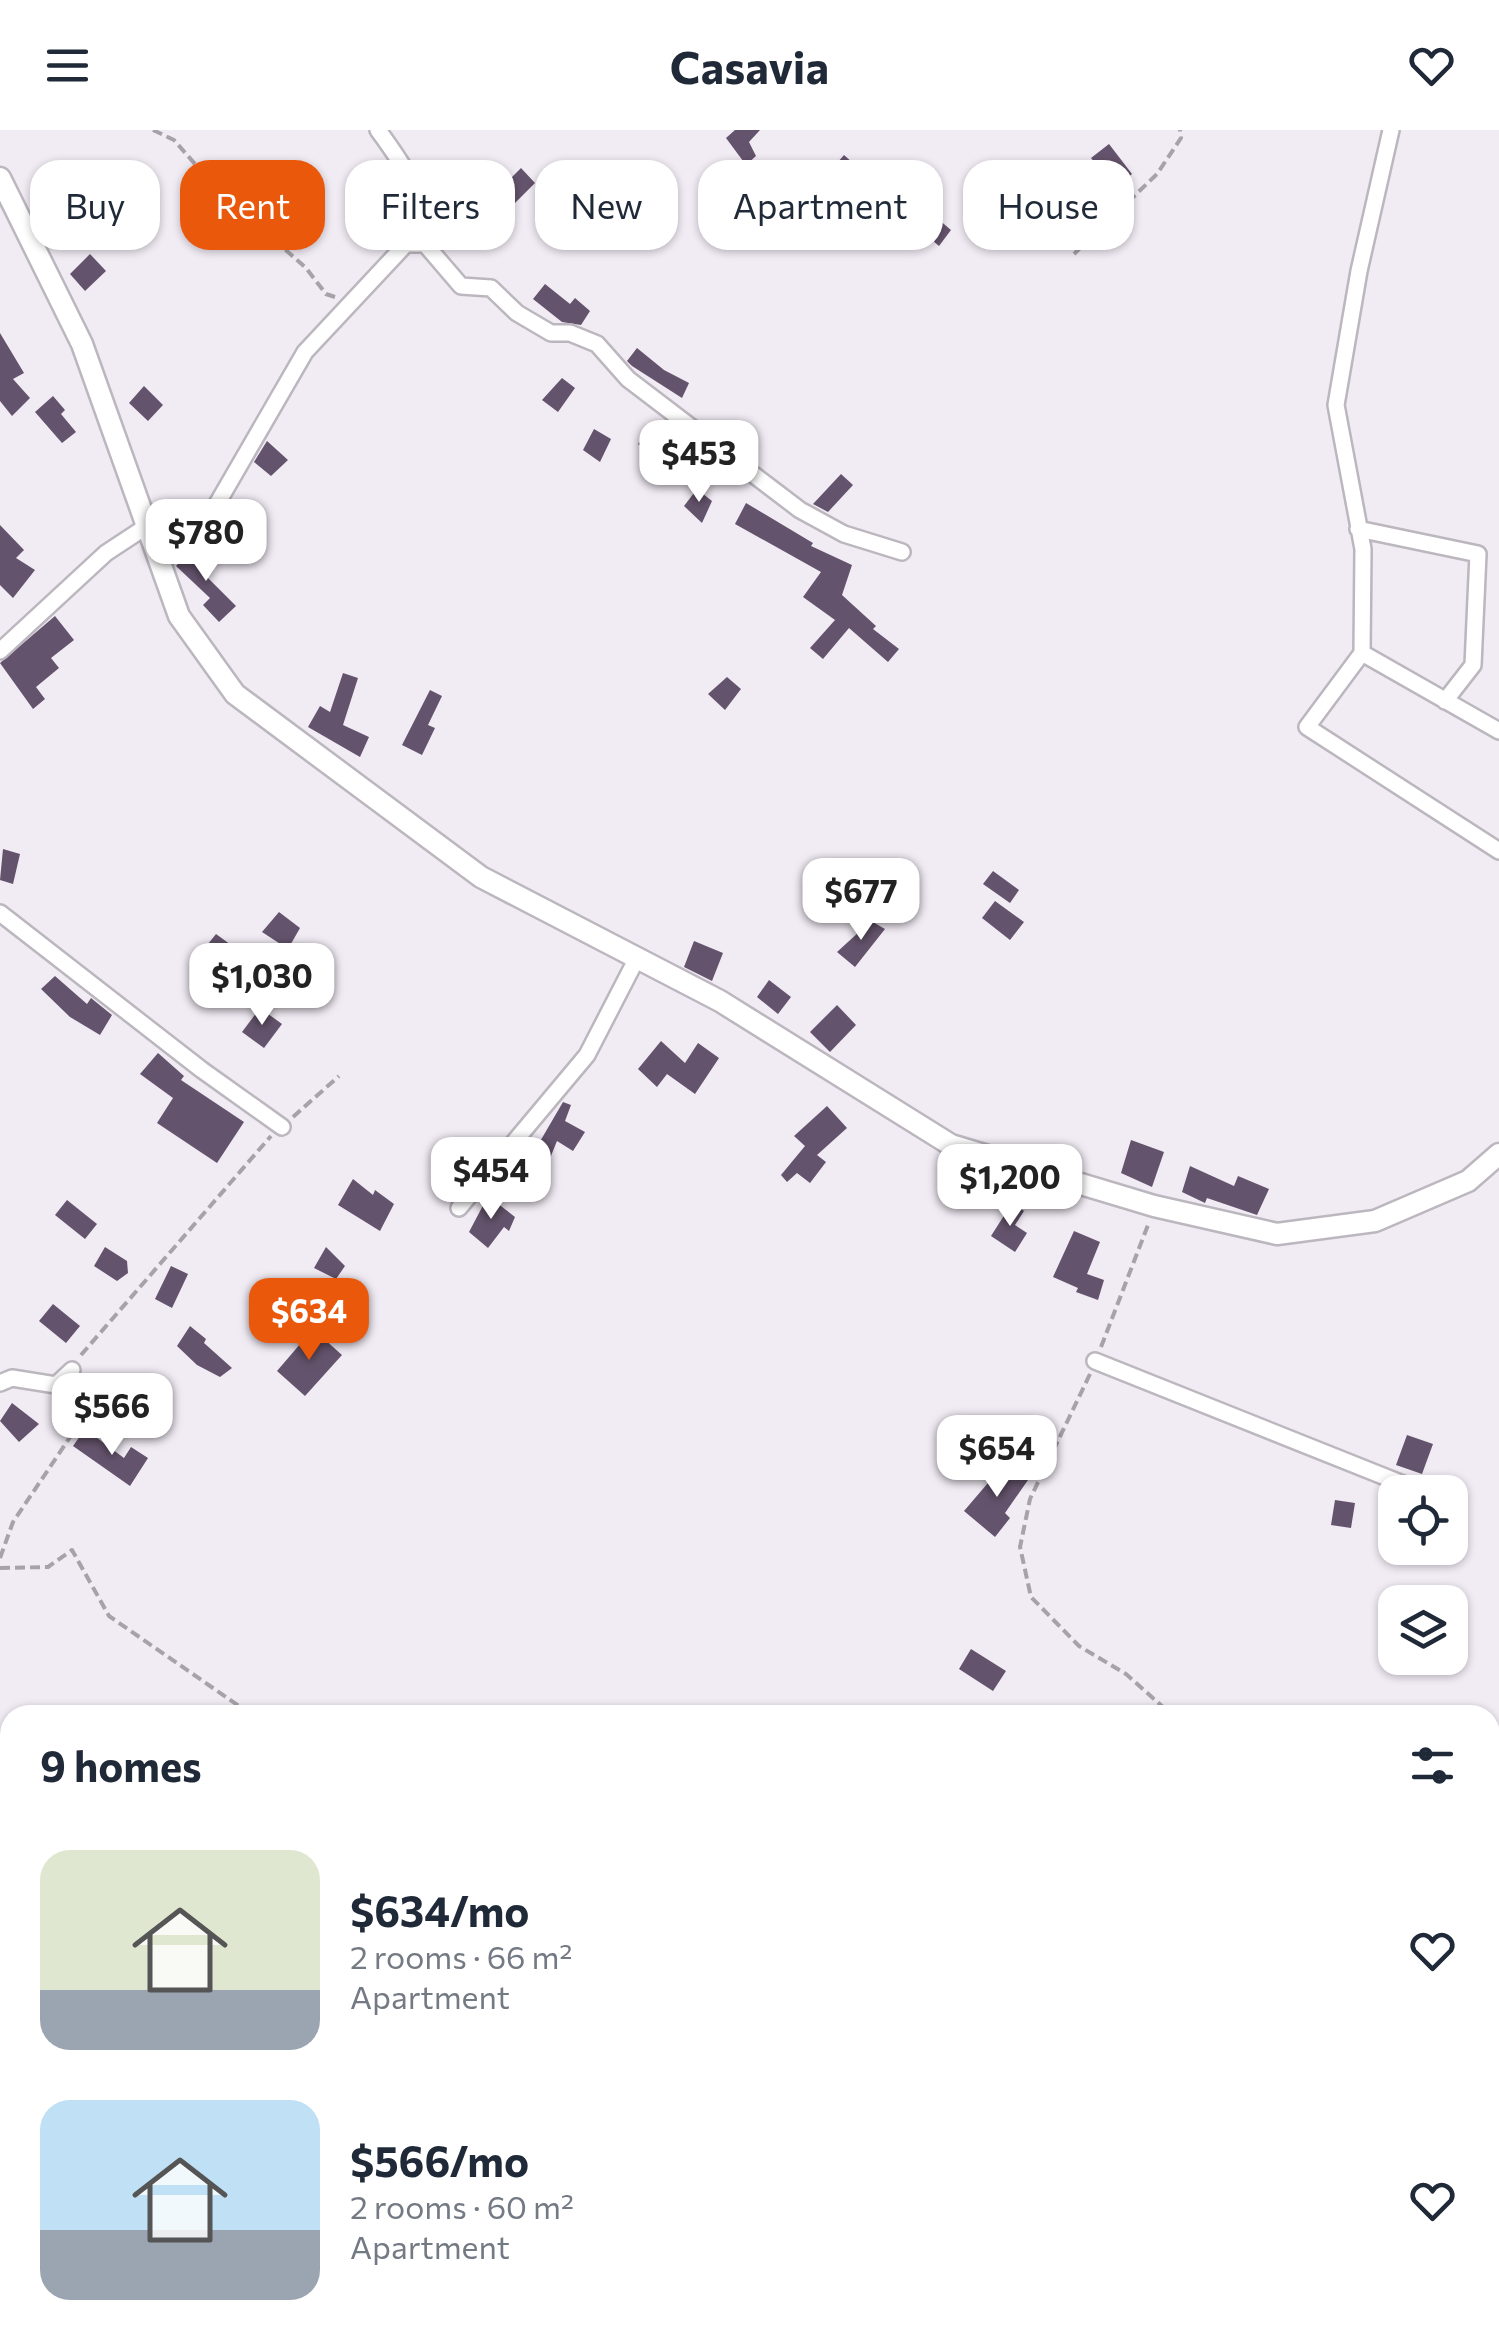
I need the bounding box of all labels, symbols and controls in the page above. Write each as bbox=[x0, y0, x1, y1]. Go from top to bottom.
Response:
icon: menu bbox=[40, 38, 95, 93]
text: Casavia bbox=[670, 38, 829, 93]
icon: heart bbox=[1404, 38, 1459, 93]
chip: Buy bbox=[30, 160, 160, 250]
chip: Rent bbox=[180, 160, 325, 250]
chip: Filters bbox=[345, 160, 515, 250]
chip: New bbox=[535, 160, 678, 250]
chip: Apartment bbox=[698, 160, 943, 250]
chip: House bbox=[963, 160, 1134, 250]
pin: $453 bbox=[640, 420, 758, 505]
text: $453 bbox=[661, 432, 737, 472]
pin: $780 bbox=[147, 499, 265, 584]
text: $780 bbox=[168, 511, 244, 551]
pin: $677 bbox=[802, 858, 920, 943]
text: $677 bbox=[825, 870, 898, 910]
pin: $1,030 bbox=[181, 943, 343, 1028]
text: $1,030 bbox=[211, 955, 313, 995]
pin: $454 bbox=[432, 1137, 550, 1222]
pin: $1,200 bbox=[929, 1144, 1091, 1229]
text: $454 bbox=[453, 1149, 529, 1189]
text: $1,200 bbox=[959, 1156, 1061, 1196]
pin: $634 bbox=[250, 1278, 368, 1363]
text: $634 bbox=[271, 1290, 347, 1330]
pin: $566 bbox=[53, 1373, 171, 1458]
text: $566 bbox=[74, 1385, 150, 1425]
pin: $654 bbox=[938, 1415, 1056, 1500]
text: $654 bbox=[959, 1427, 1035, 1467]
map controls bbox=[1378, 1475, 1468, 1675]
button: locate bbox=[1378, 1475, 1468, 1565]
button: layers bbox=[1378, 1585, 1468, 1675]
icon: filters bbox=[1405, 1738, 1460, 1793]
text: 9 homes bbox=[40, 1739, 202, 1791]
text: $634/mo bbox=[350, 1884, 529, 1936]
icon: home bbox=[120, 1890, 240, 2010]
icon: heart bbox=[1405, 1923, 1460, 1978]
text: 2 rooms · 66 m² bbox=[350, 1936, 572, 1976]
text: Apartment bbox=[350, 1976, 510, 2016]
text: $566/mo bbox=[350, 2134, 529, 2186]
icon: home bbox=[120, 2140, 240, 2260]
icon: heart bbox=[1405, 2173, 1460, 2228]
text: 2 rooms · 60 m² bbox=[350, 2186, 574, 2226]
text: Apartment bbox=[350, 2226, 510, 2266]

